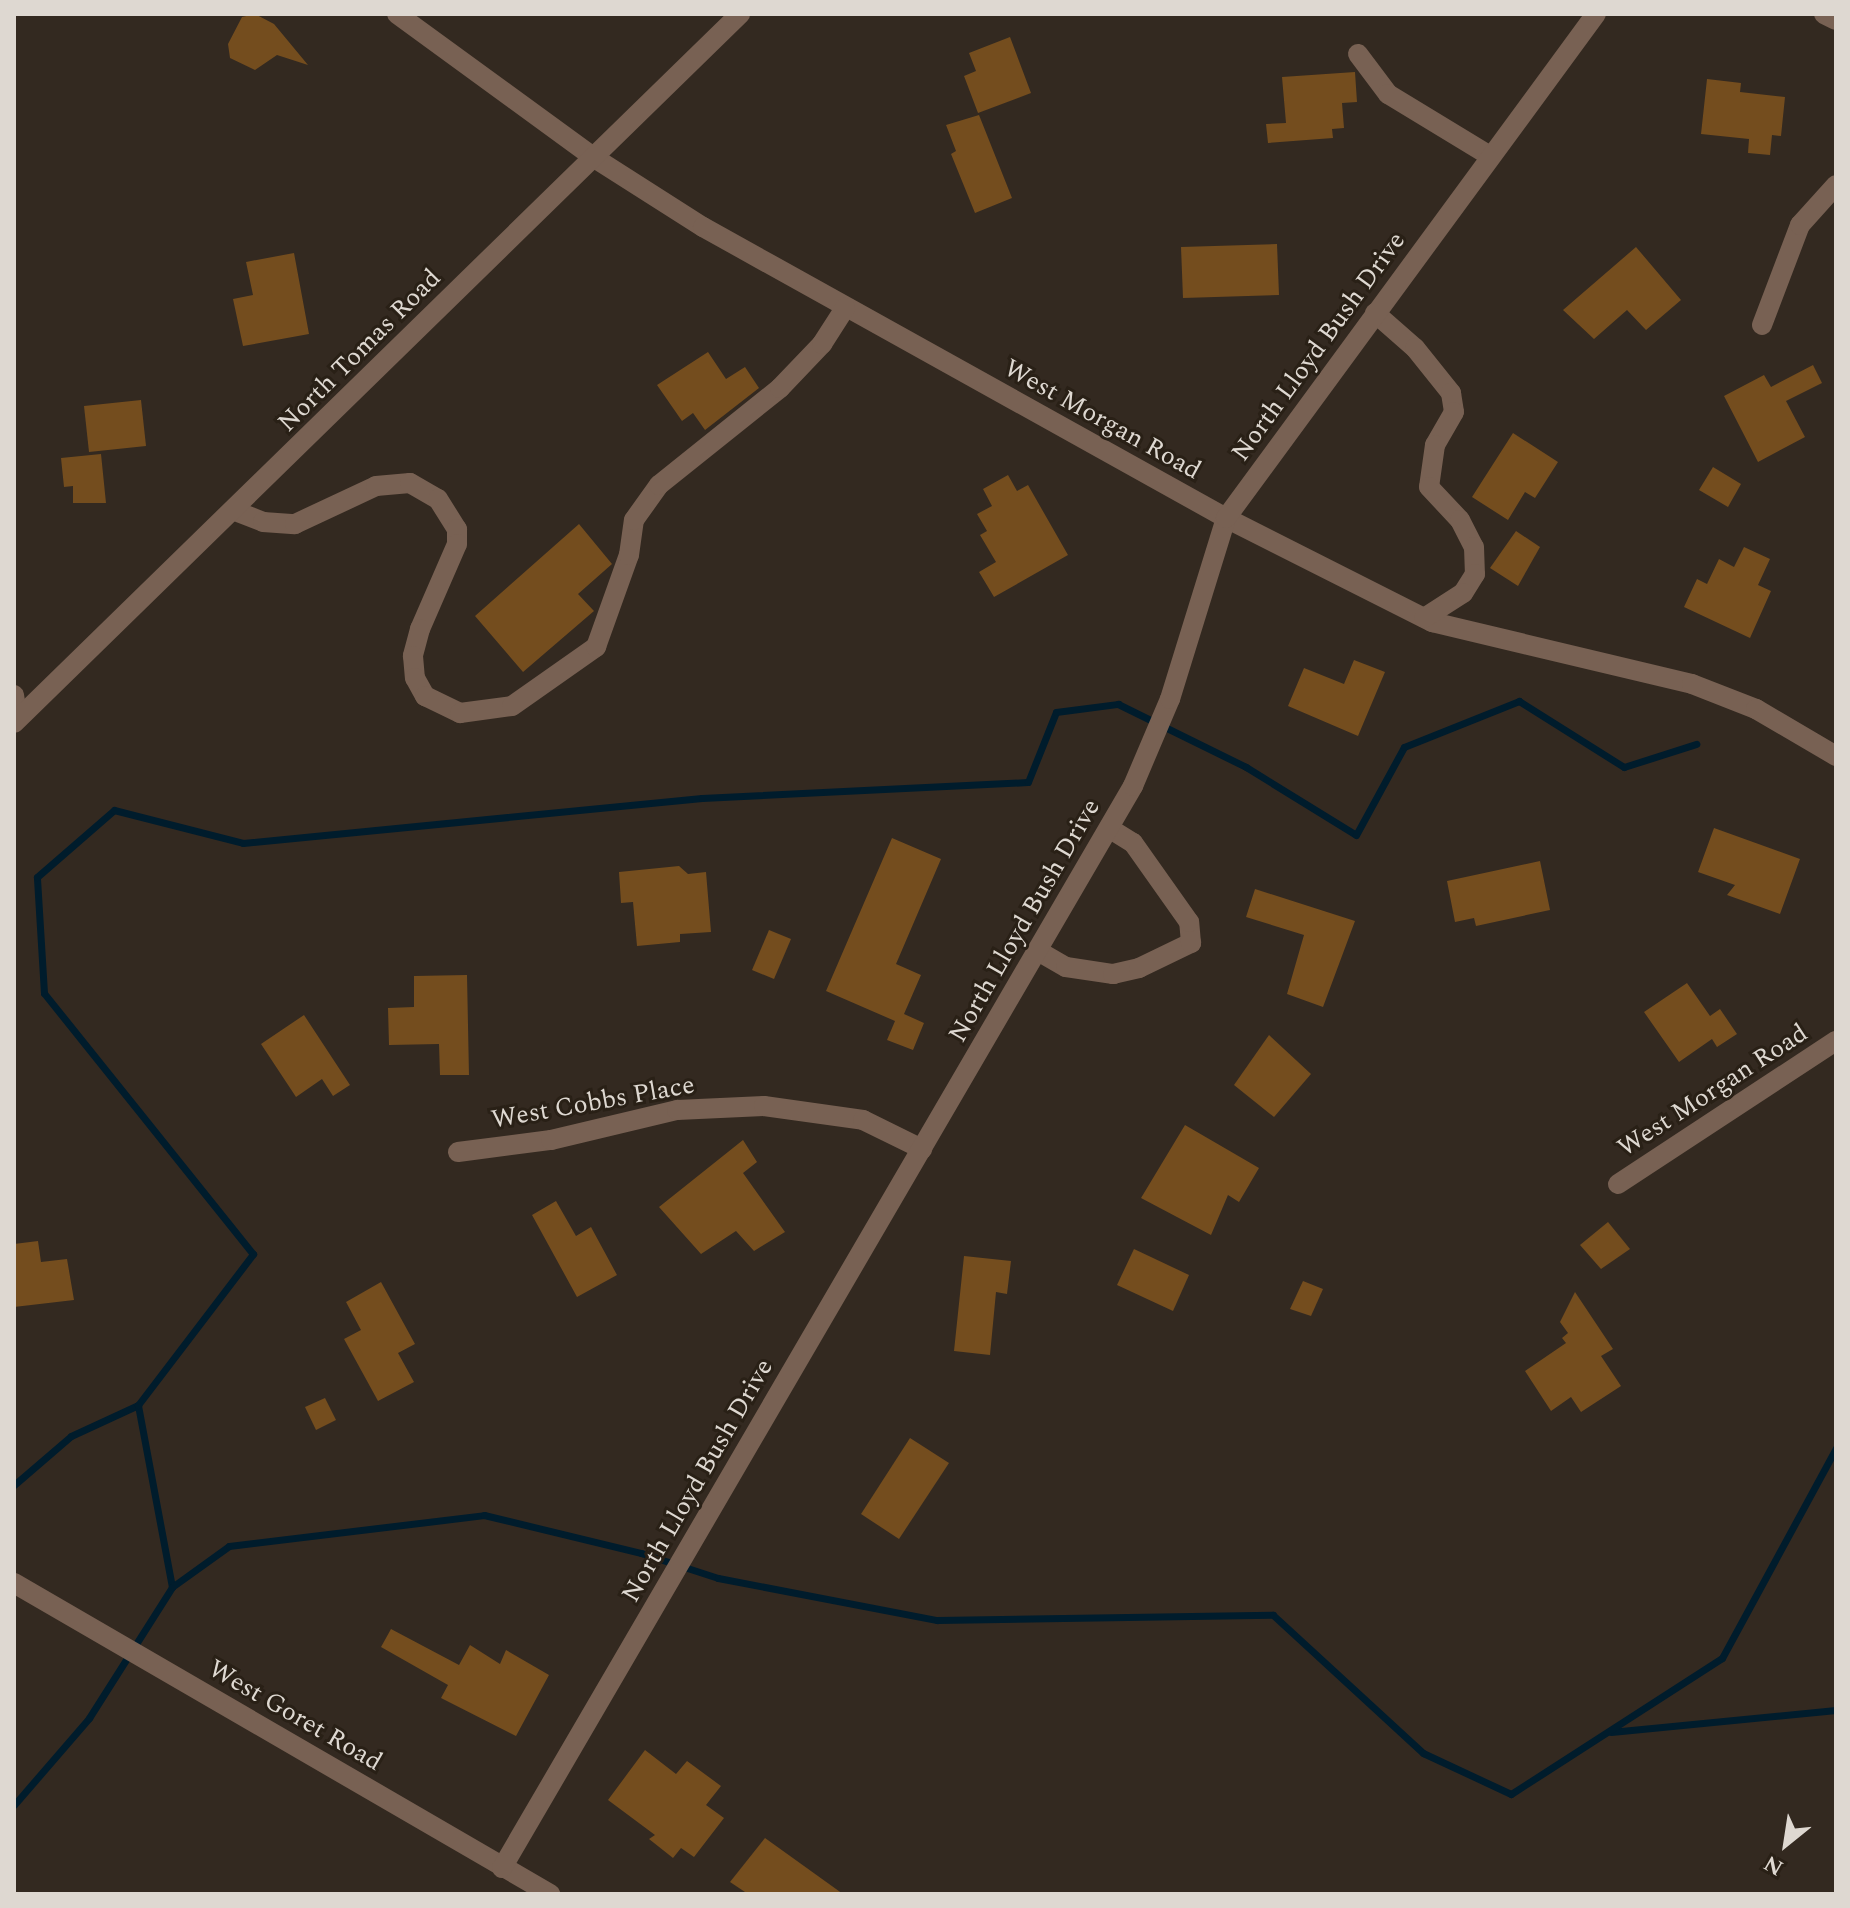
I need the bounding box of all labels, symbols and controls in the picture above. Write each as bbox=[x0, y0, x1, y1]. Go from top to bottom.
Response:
street label: North Lloyd Bush Drive bbox=[1225, 226, 1413, 468]
street label: North Tomas Road bbox=[272, 263, 448, 439]
street label: West Morgan Road bbox=[998, 353, 1206, 487]
street label: North Lloyd Bush Drive bbox=[943, 794, 1107, 1048]
street label: West Morgan Road bbox=[1612, 1018, 1814, 1164]
street label: West Cobbs Place bbox=[489, 1070, 697, 1136]
street label: North Lloyd Bush Drive bbox=[616, 1354, 780, 1608]
street label: West Goret Road bbox=[203, 1654, 387, 1778]
north arrow bbox=[1746, 1804, 1826, 1884]
text: N bbox=[1758, 1846, 1790, 1884]

